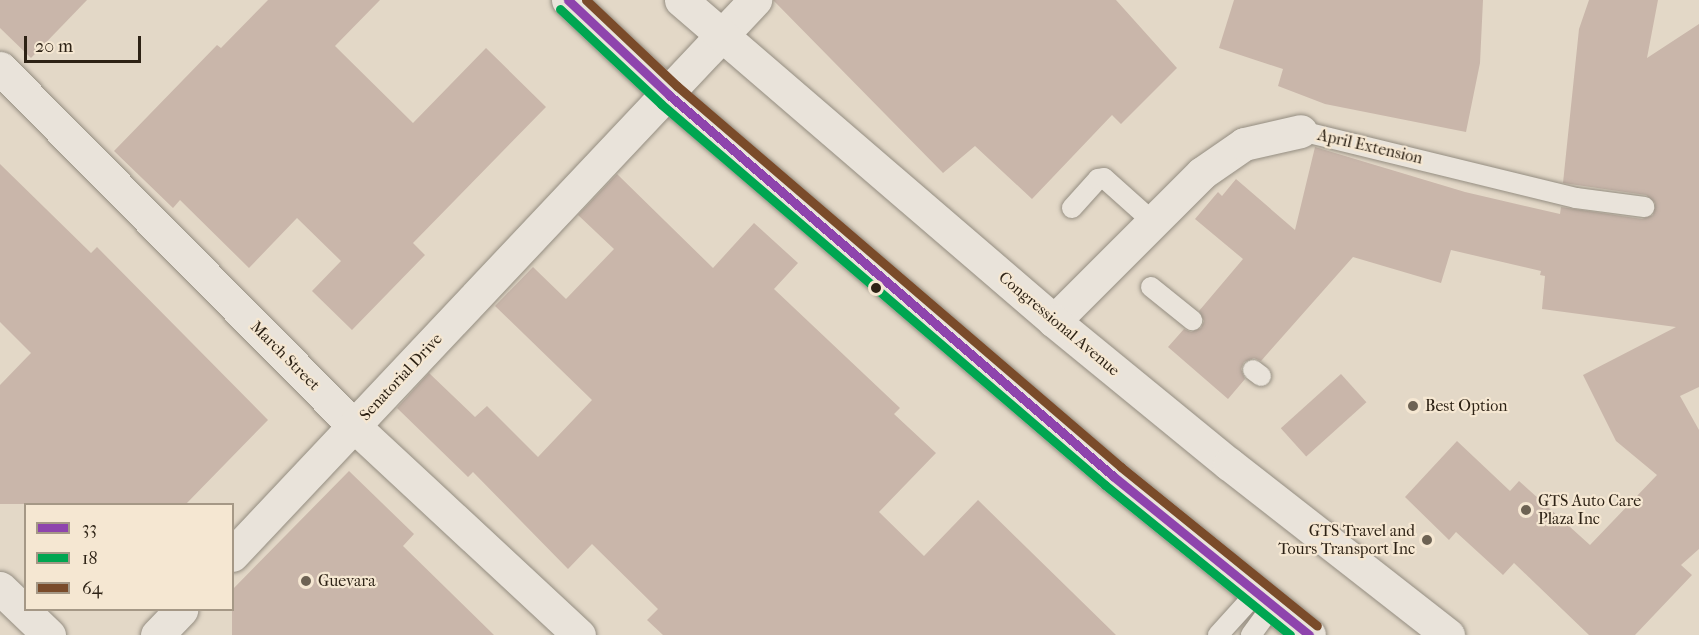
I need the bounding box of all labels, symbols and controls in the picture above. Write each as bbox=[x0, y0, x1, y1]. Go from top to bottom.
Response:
scale bar bbox=[27, 24, 144, 62]
text: 20 m bbox=[35, 36, 73, 57]
street label: April Extension bbox=[1316, 126, 1424, 168]
street label: Congressional Avenue bbox=[995, 268, 1123, 380]
unlabelled marker bbox=[870, 282, 882, 294]
street label: March Street bbox=[246, 317, 324, 395]
street label: Senatorial Drive bbox=[356, 329, 446, 425]
place label: Best Option bbox=[1425, 396, 1508, 416]
marker: Best Option bbox=[1406, 399, 1420, 413]
place label: GTS Auto Care Plaza Inc bbox=[1538, 491, 1641, 529]
legend bbox=[24, 503, 234, 611]
marker: GTS Auto Care Plaza Inc bbox=[1519, 503, 1533, 517]
text: 33 bbox=[82, 518, 97, 539]
place label: GTS Travel and Tours Transport Inc bbox=[1278, 521, 1415, 559]
marker: GTS Travel and Tours Transport Inc bbox=[1420, 533, 1434, 547]
text: 18 bbox=[82, 548, 97, 569]
place label: Guevara bbox=[318, 571, 376, 591]
marker: Guevara bbox=[299, 574, 313, 588]
text: 64 bbox=[82, 578, 102, 599]

